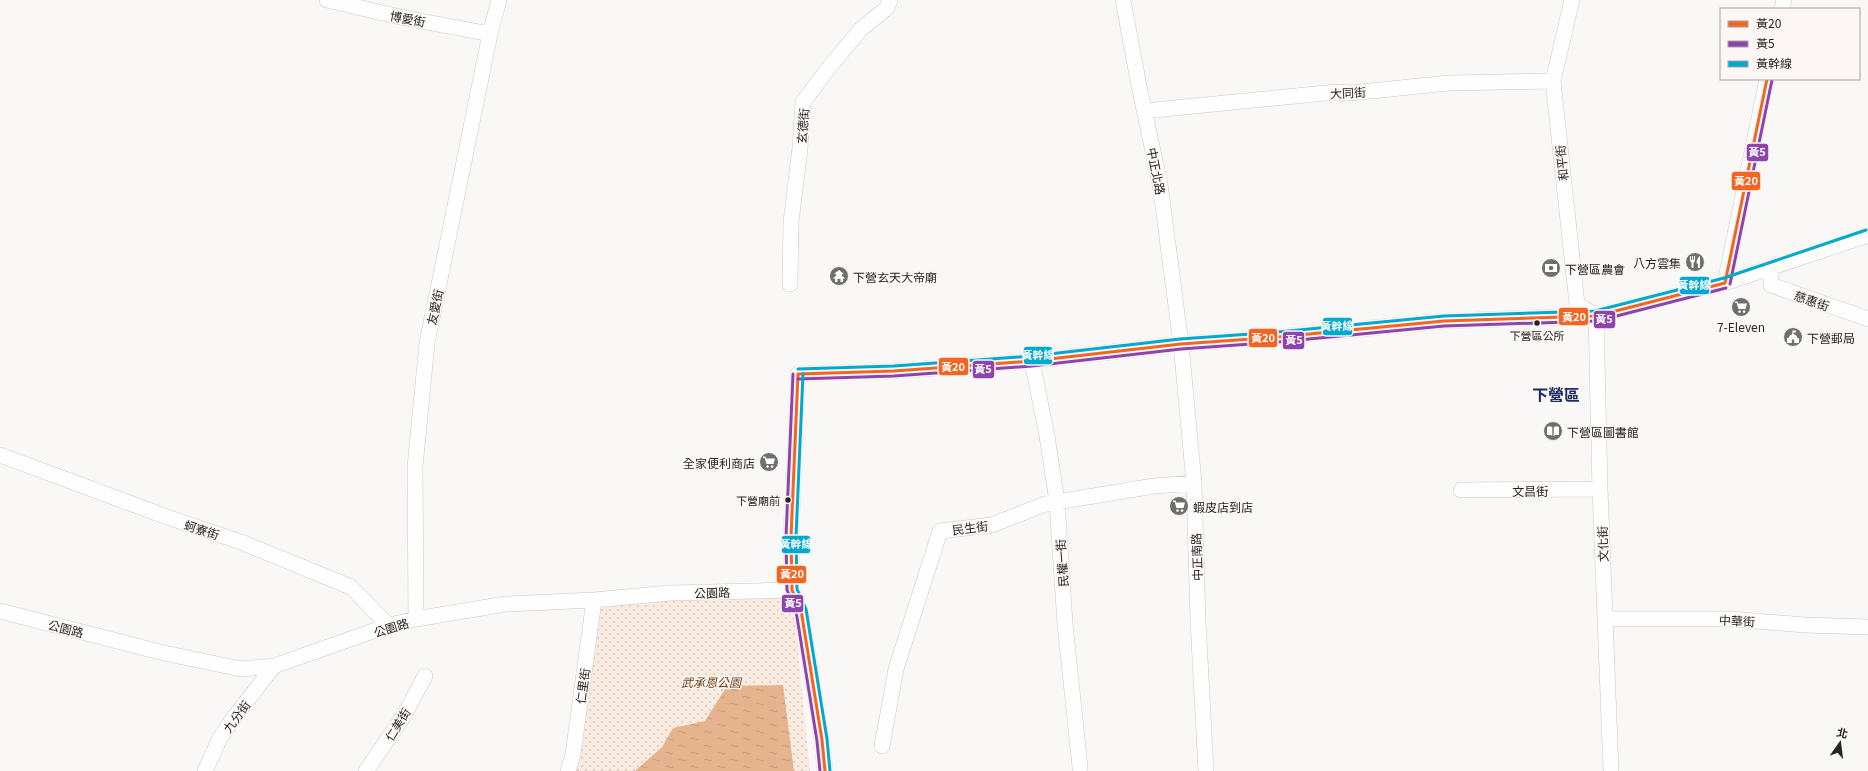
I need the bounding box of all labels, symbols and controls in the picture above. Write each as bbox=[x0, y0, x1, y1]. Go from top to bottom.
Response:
street label: 博愛街 bbox=[389, 6, 427, 30]
legend bbox=[1720, 8, 1860, 80]
text: 黃20 bbox=[1756, 14, 1782, 31]
text: 黃5 bbox=[1756, 34, 1775, 51]
text: 黃幹線 bbox=[1756, 54, 1792, 71]
street label: 大同街 bbox=[1330, 83, 1366, 101]
street label: 玄德街 bbox=[792, 107, 812, 145]
line badge: 黃5 bbox=[1746, 143, 1769, 162]
text: 黃5 bbox=[1748, 143, 1766, 159]
street label: 和平街 bbox=[1551, 144, 1571, 182]
street label: 中正北路 bbox=[1144, 146, 1170, 196]
line badge: 黃20 bbox=[1731, 171, 1761, 191]
text: 黃20 bbox=[1734, 172, 1758, 188]
restaurant icon: 八方雲集 bbox=[1684, 251, 1706, 273]
place label: 八方雲集 bbox=[1633, 254, 1681, 271]
bank icon: 下營區農會 bbox=[1540, 257, 1562, 279]
place label: 下營區農會 bbox=[1565, 260, 1625, 277]
temple icon: 下營玄天大帝廟 bbox=[828, 265, 850, 287]
place label: 下營玄天大帝廟 bbox=[853, 268, 937, 285]
text: 黃幹線 bbox=[1678, 276, 1711, 292]
line badge: 黃幹線 bbox=[1679, 276, 1710, 295]
street label: 慈惠街 bbox=[1792, 286, 1832, 314]
street label: 友愛街 bbox=[422, 288, 446, 326]
supermarket icon: 7-Eleven bbox=[1730, 296, 1752, 318]
line badge: 黃20 bbox=[1558, 307, 1589, 326]
text: 黃20 bbox=[1562, 308, 1586, 324]
line badge: 黃5 bbox=[1593, 310, 1616, 329]
text: 黃5 bbox=[1595, 310, 1613, 326]
text: 黃幹線 bbox=[1321, 317, 1354, 333]
line badge: 黃幹線 bbox=[1322, 317, 1353, 336]
marker: 下營區公所 bbox=[1532, 318, 1542, 328]
place label: 7-Eleven bbox=[1717, 318, 1765, 335]
public building icon: 下營郵局 bbox=[1782, 326, 1804, 348]
place label: 下營區公所 bbox=[1510, 327, 1565, 343]
line badge: 黃20 bbox=[1248, 328, 1278, 348]
text: 黃20 bbox=[1251, 329, 1275, 345]
place label: 下營郵局 bbox=[1807, 329, 1855, 346]
line badge: 黃5 bbox=[1282, 331, 1305, 350]
text: 黃5 bbox=[1285, 331, 1303, 347]
text: 黃幹線 bbox=[1022, 346, 1055, 362]
line badge: 黃幹線 bbox=[1023, 346, 1053, 365]
line badge: 黃20 bbox=[938, 357, 969, 376]
text: 黃20 bbox=[941, 358, 965, 374]
line badge: 黃5 bbox=[972, 360, 995, 379]
text: 黃5 bbox=[974, 360, 992, 376]
district label: 下營區 bbox=[1532, 382, 1580, 406]
library icon: 下營區圖書館 bbox=[1542, 420, 1564, 442]
place label: 下營區圖書館 bbox=[1567, 423, 1639, 440]
supermarket icon: 全家便利商店 bbox=[758, 451, 780, 473]
place label: 全家便利商店 bbox=[683, 454, 755, 471]
street label: 文昌街 bbox=[1512, 482, 1548, 499]
place label: 下營廟前 bbox=[736, 492, 780, 508]
marker: 下營廟前 bbox=[783, 495, 793, 505]
supermarket icon: 蝦皮店到店 bbox=[1168, 495, 1190, 517]
place label: 蝦皮店到店 bbox=[1193, 498, 1253, 515]
street label: 蚵寮街 bbox=[182, 515, 222, 543]
street label: 民生街 bbox=[951, 516, 989, 538]
street label: 文化街 bbox=[1593, 526, 1611, 562]
street label: 中正南路 bbox=[1187, 533, 1205, 581]
text: 黃幹線 bbox=[780, 535, 813, 551]
line badge: 黃幹線 bbox=[781, 535, 811, 554]
street label: 民權一街 bbox=[1051, 538, 1071, 588]
line badge: 黃20 bbox=[776, 565, 807, 584]
text: 黃20 bbox=[780, 565, 804, 581]
street label: 公園路 bbox=[694, 583, 730, 601]
line badge: 黃5 bbox=[781, 594, 804, 613]
text: 黃5 bbox=[784, 594, 802, 610]
street label: 中華街 bbox=[1719, 611, 1755, 629]
street label: 公園路 bbox=[371, 614, 411, 640]
street label: 公園路 bbox=[46, 615, 86, 641]
street label: 仁里街 bbox=[571, 667, 593, 705]
park label: 武承恩公園 bbox=[681, 673, 743, 690]
street label: 九分街 bbox=[219, 696, 253, 736]
street label: 仁美街 bbox=[380, 704, 414, 744]
north arrow bbox=[1820, 723, 1860, 763]
text: 北 bbox=[1835, 723, 1850, 741]

